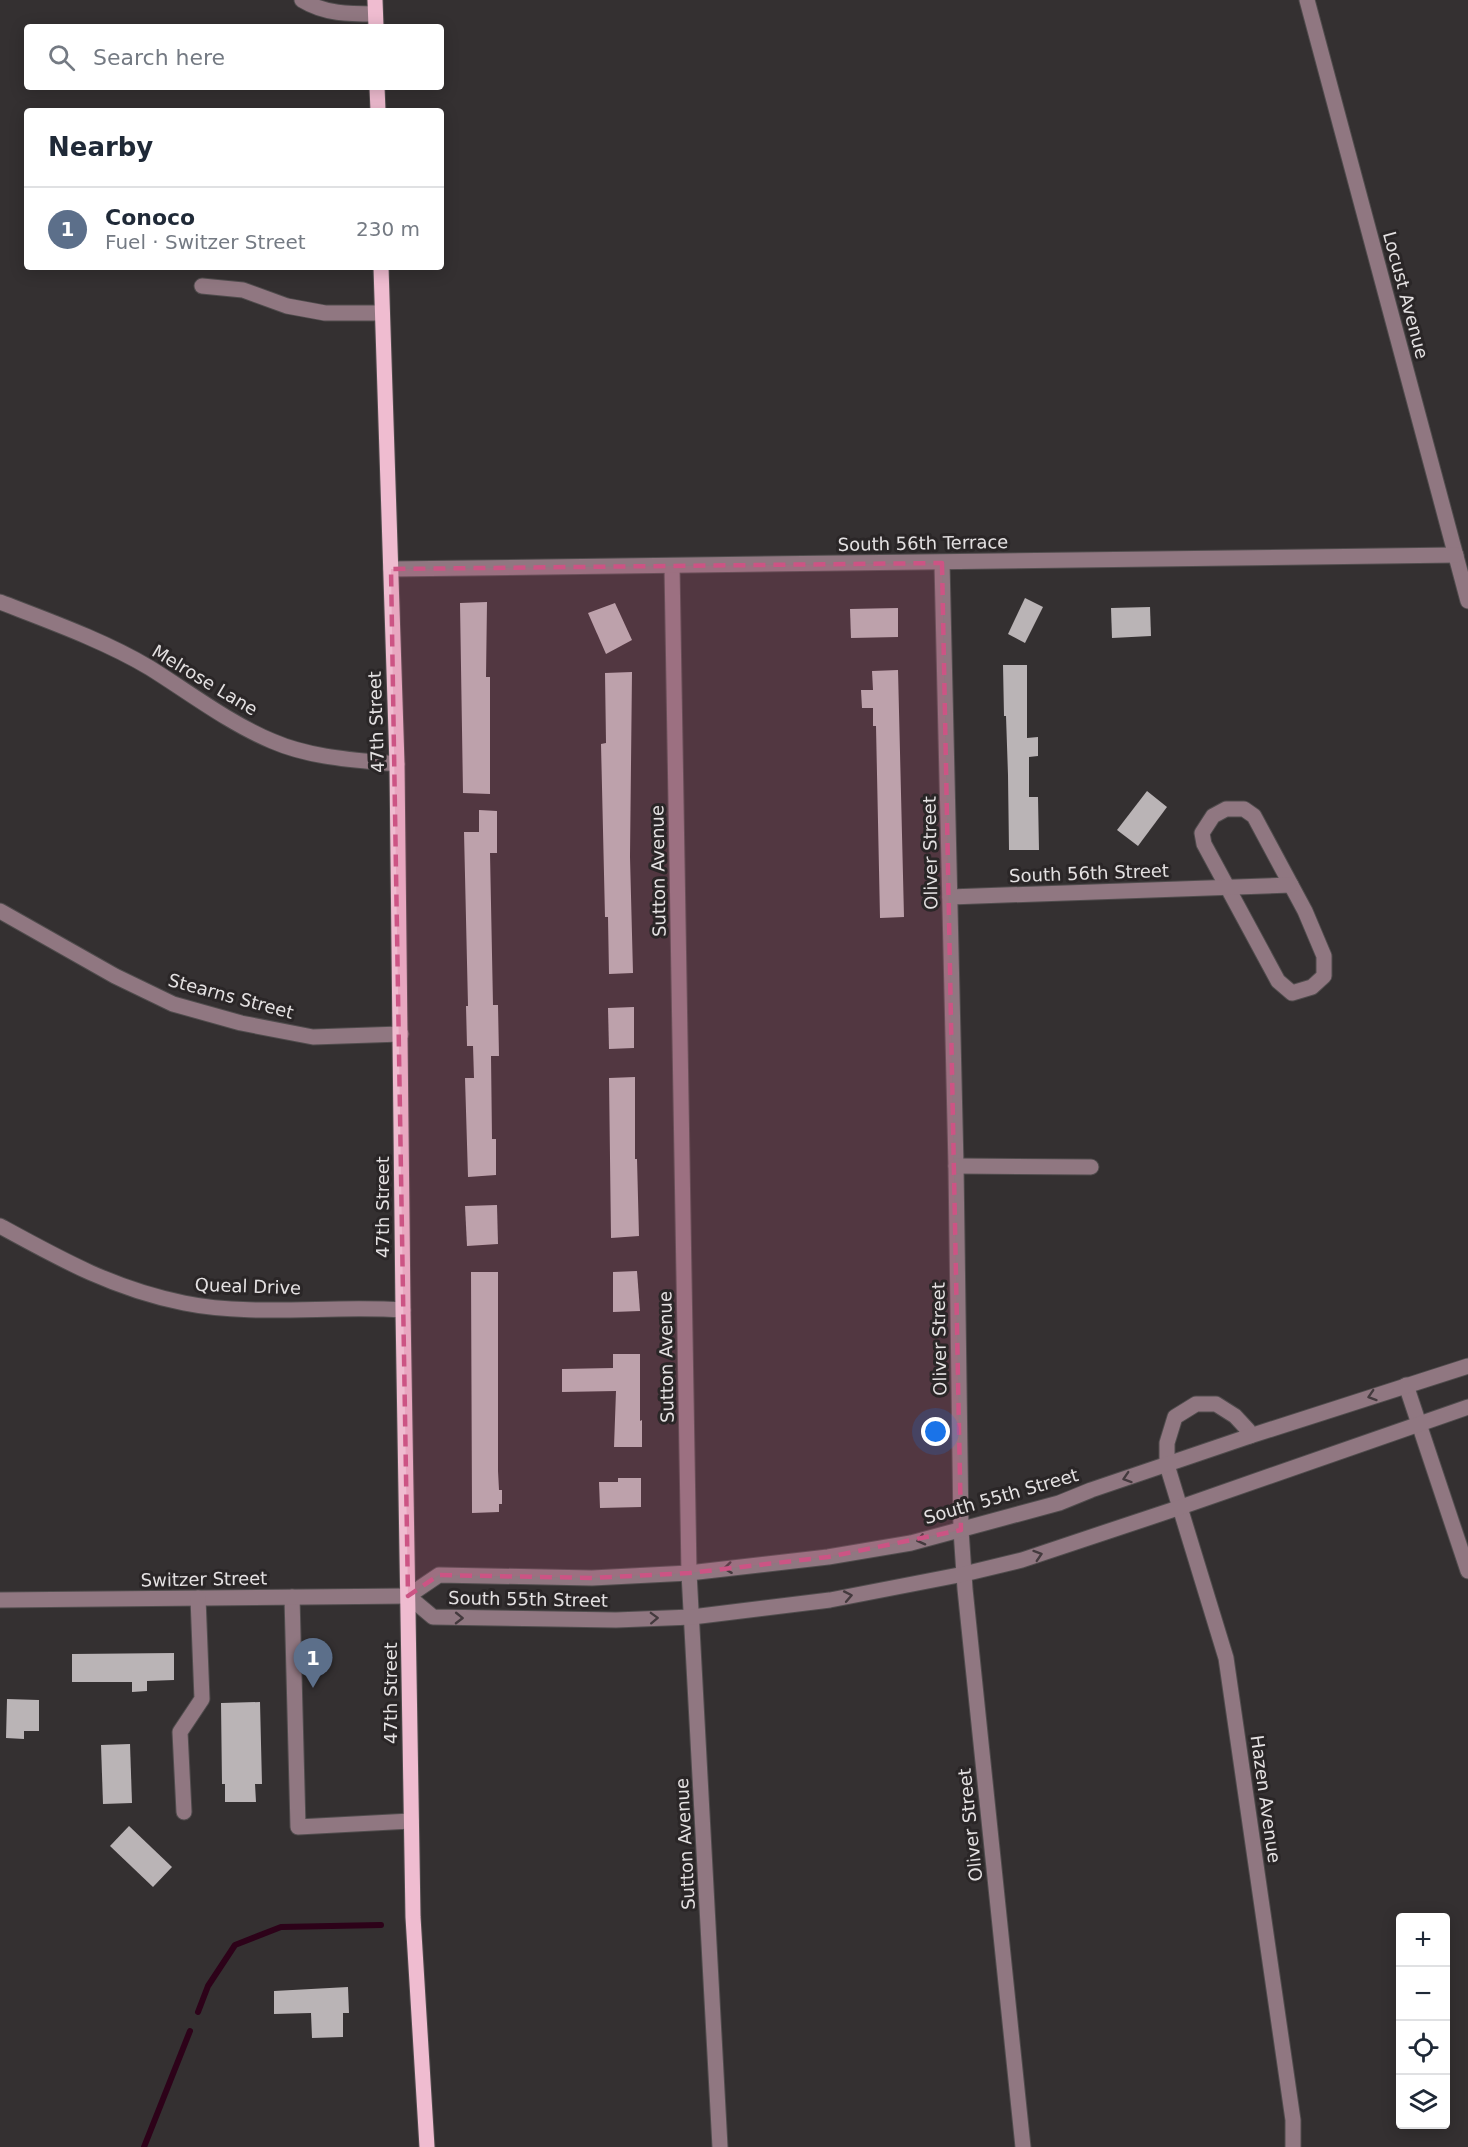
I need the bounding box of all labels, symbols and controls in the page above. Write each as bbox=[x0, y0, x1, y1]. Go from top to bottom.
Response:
search box bbox=[24, 24, 444, 90]
icon: search bbox=[45, 41, 78, 74]
text: Search here bbox=[93, 45, 225, 70]
text: Nearby bbox=[48, 132, 153, 162]
text: Conoco bbox=[105, 205, 195, 230]
text: 1 bbox=[61, 217, 74, 241]
text: 230 m bbox=[356, 217, 420, 241]
street label: Locust Avenue bbox=[1379, 229, 1433, 361]
text: Fuel · Switzer Street bbox=[105, 230, 306, 254]
street label: South 56th Terrace bbox=[838, 531, 1008, 555]
street label: Melrose Lane bbox=[148, 640, 262, 720]
street label: 47th Street bbox=[364, 671, 388, 773]
street label: Oliver Street bbox=[919, 796, 941, 910]
street label: Sutton Avenue bbox=[646, 805, 670, 937]
street label: South 56th Street bbox=[1009, 860, 1169, 886]
street label: Stearns Street bbox=[166, 969, 296, 1023]
street label: 47th Street bbox=[372, 1156, 393, 1258]
street label: Queal Drive bbox=[194, 1274, 302, 1298]
street label: Oliver Street bbox=[928, 1282, 950, 1396]
street label: Sutton Avenue bbox=[654, 1291, 678, 1423]
one-way arrow bbox=[1367, 1389, 1378, 1401]
your location bbox=[921, 1417, 950, 1446]
street label: South 55th Street bbox=[921, 1464, 1081, 1528]
one-way arrow bbox=[1122, 1470, 1133, 1483]
one-way arrow bbox=[916, 1533, 926, 1546]
one-way arrow bbox=[1032, 1549, 1043, 1562]
one-way arrow bbox=[723, 1561, 733, 1574]
street label: Switzer Street bbox=[141, 1567, 267, 1591]
street label: South 55th Street bbox=[448, 1587, 608, 1611]
one-way arrow bbox=[842, 1590, 852, 1603]
one-way arrow bbox=[454, 1612, 463, 1624]
one-way arrow bbox=[649, 1612, 658, 1625]
pin: 1 bbox=[294, 1638, 332, 1688]
street label: 47th Street bbox=[380, 1642, 401, 1744]
street label: Hazen Avenue bbox=[1247, 1734, 1285, 1864]
street label: Oliver Street bbox=[954, 1767, 986, 1883]
street label: Sutton Avenue bbox=[671, 1778, 699, 1910]
map controls bbox=[1396, 1913, 1450, 2129]
button: + bbox=[1396, 1913, 1450, 1967]
button: − bbox=[1396, 1967, 1450, 2021]
button: locate bbox=[1396, 2021, 1450, 2075]
button: layers bbox=[1396, 2075, 1450, 2129]

